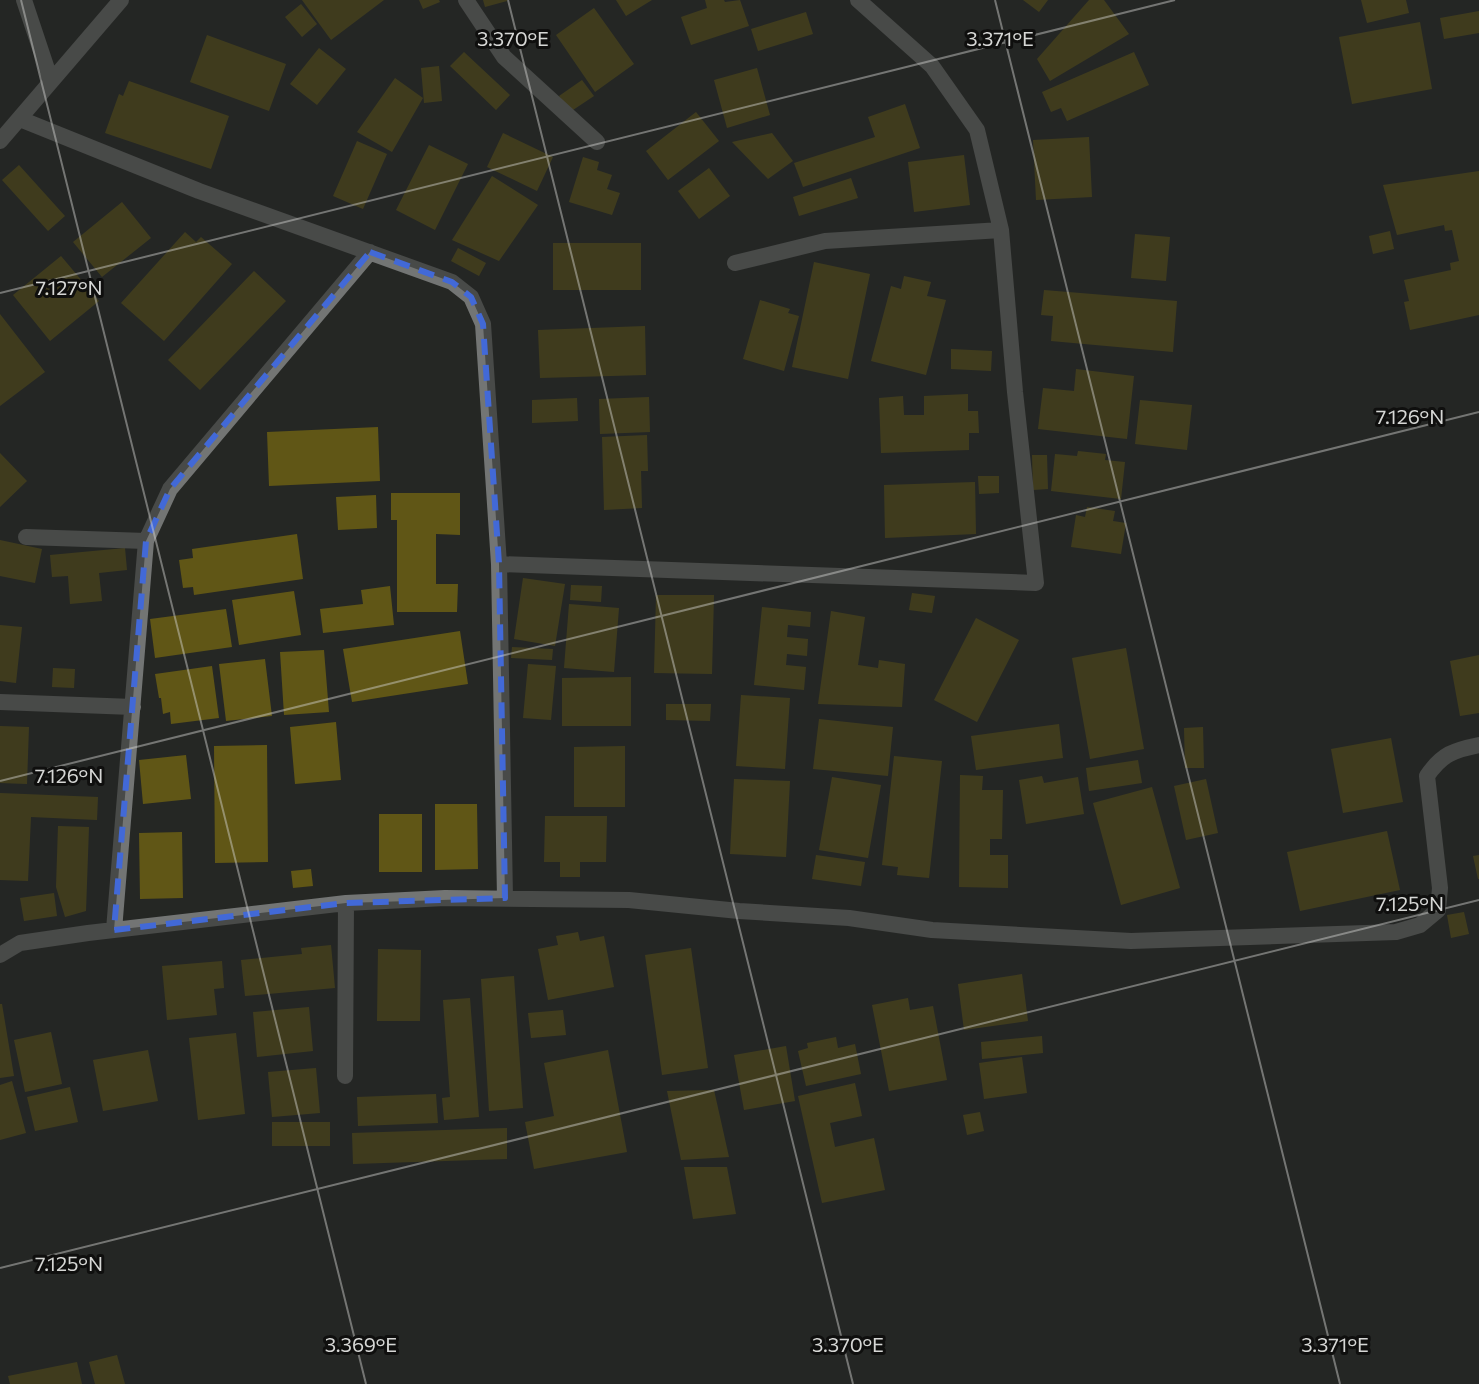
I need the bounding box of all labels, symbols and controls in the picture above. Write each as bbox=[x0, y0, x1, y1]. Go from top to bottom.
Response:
text: 3.370°E bbox=[477, 26, 549, 50]
text: 3.371°E bbox=[966, 26, 1034, 50]
text: 7.127°N bbox=[35, 275, 103, 299]
text: 7.126°N bbox=[1376, 404, 1444, 428]
text: 7.126°N bbox=[35, 763, 103, 787]
text: 7.125°N bbox=[1376, 891, 1444, 915]
text: 7.125°N bbox=[35, 1251, 103, 1275]
text: 3.369°E bbox=[325, 1332, 397, 1356]
text: 3.370°E bbox=[812, 1332, 884, 1356]
text: 3.371°E bbox=[1301, 1332, 1369, 1356]

